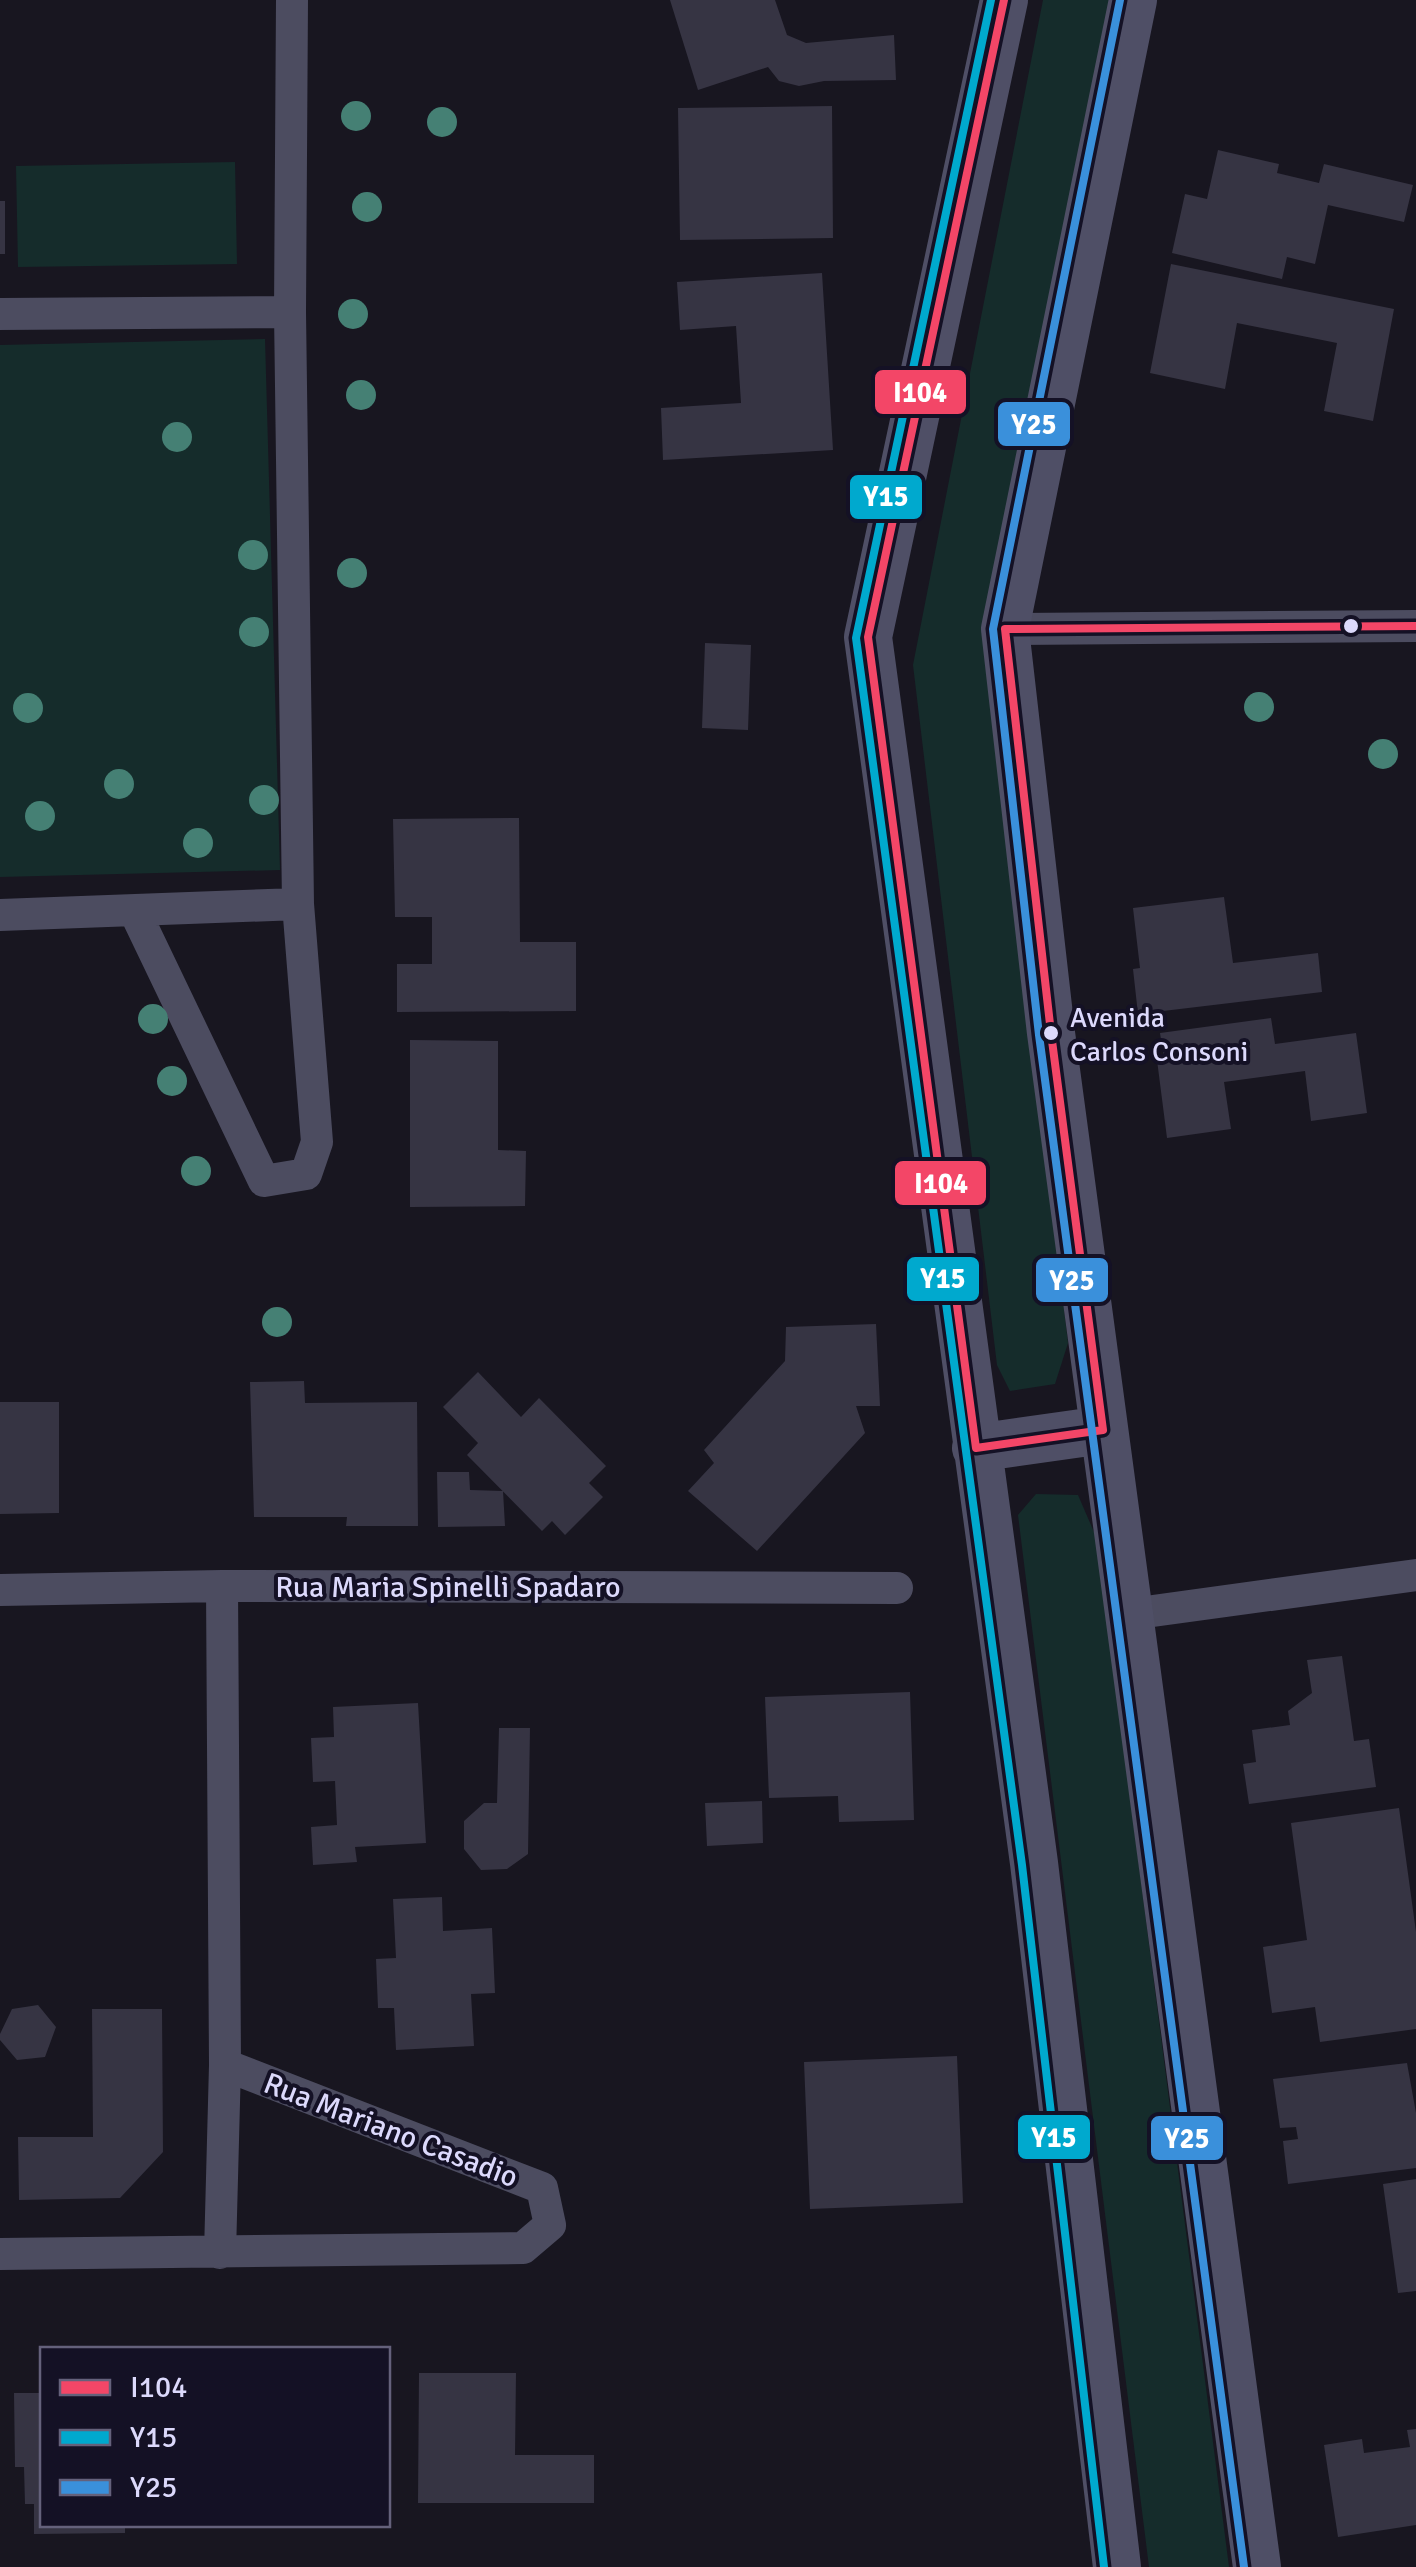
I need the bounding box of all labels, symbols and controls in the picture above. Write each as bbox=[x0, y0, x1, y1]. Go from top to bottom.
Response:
line badge: I104 bbox=[873, 368, 968, 416]
text: I104 bbox=[893, 376, 947, 410]
line badge: Y25 bbox=[996, 400, 1072, 448]
text: Y25 bbox=[1010, 408, 1057, 442]
line badge: Y15 bbox=[848, 473, 924, 521]
text: Y15 bbox=[862, 480, 909, 514]
unlabelled marker bbox=[1341, 616, 1361, 636]
place label: Avenida Carlos Consoni bbox=[1070, 1001, 1248, 1069]
marker: Avenida Carlos Consoni bbox=[1041, 1023, 1061, 1043]
line badge: I104 bbox=[893, 1159, 988, 1207]
text: I104 bbox=[914, 1167, 968, 1201]
line badge: Y15 bbox=[905, 1255, 981, 1303]
line badge: Y25 bbox=[1034, 1256, 1110, 1304]
text: Y15 bbox=[919, 1262, 966, 1296]
text: Y25 bbox=[1048, 1264, 1095, 1298]
street label: Rua Maria Spinelli Spadaro bbox=[275, 1569, 621, 1606]
street label: Rua Mariano Casadio bbox=[258, 2065, 523, 2196]
line badge: Y15 bbox=[1016, 2113, 1092, 2161]
line badge: Y25 bbox=[1149, 2114, 1225, 2162]
text: Y15 bbox=[1030, 2121, 1077, 2155]
text: Y25 bbox=[1163, 2122, 1210, 2156]
legend bbox=[40, 2347, 390, 2527]
text: I104 bbox=[130, 2369, 187, 2406]
text: Y15 bbox=[130, 2419, 178, 2456]
text: Y25 bbox=[130, 2469, 178, 2506]

